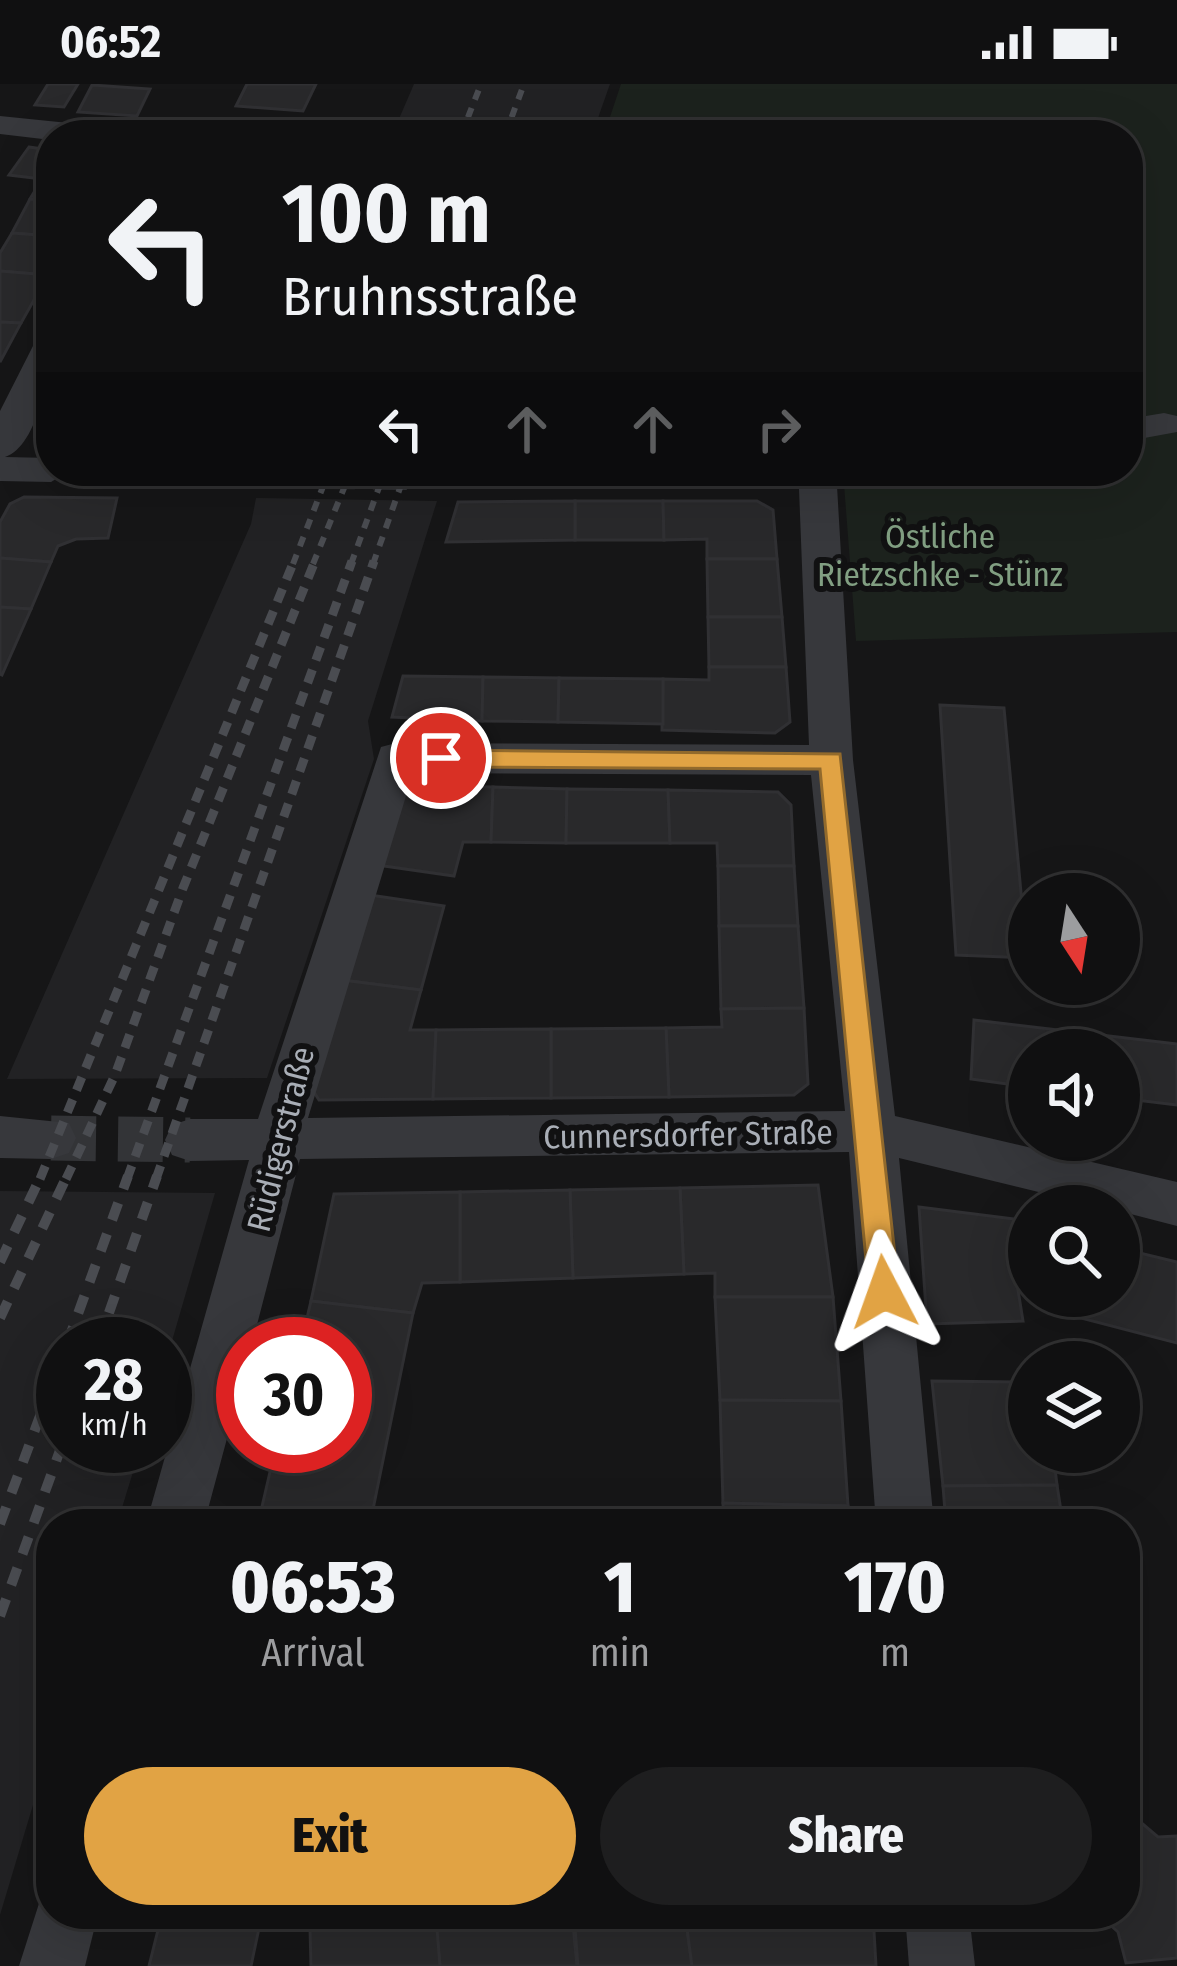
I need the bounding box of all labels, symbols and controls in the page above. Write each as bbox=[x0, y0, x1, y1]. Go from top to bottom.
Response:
text: 06:52 bbox=[60, 15, 161, 69]
text: 100 m bbox=[282, 163, 491, 264]
icon: left bbox=[84, 168, 240, 324]
text: Bruhnsstraße bbox=[282, 265, 578, 329]
icon: left bbox=[368, 396, 434, 462]
icon: ahead bbox=[494, 396, 560, 462]
icon: ahead bbox=[620, 396, 686, 462]
icon: right bbox=[746, 396, 812, 462]
park label: Östliche Rietzschke - Stünz bbox=[817, 517, 1063, 595]
pin bbox=[390, 707, 492, 809]
icon: arrive bbox=[408, 725, 474, 791]
north arrow bbox=[1008, 873, 1140, 1005]
map controls bbox=[1008, 873, 1140, 1473]
button: sound bbox=[1008, 1029, 1140, 1161]
street label: Rüdigerstraße bbox=[239, 1043, 323, 1236]
street label: Cunnersdorfer Straße bbox=[543, 1112, 833, 1158]
button: search bbox=[1008, 1185, 1140, 1317]
position arrow bbox=[821, 1229, 947, 1355]
speed limit sign: 30 bbox=[216, 1317, 372, 1473]
button: layers bbox=[1008, 1341, 1140, 1473]
text: 28 bbox=[84, 1344, 144, 1416]
text: km/h bbox=[81, 1407, 147, 1443]
text: 06:53 bbox=[230, 1545, 396, 1631]
text: 1 bbox=[604, 1545, 635, 1631]
text: 170 bbox=[844, 1545, 946, 1631]
text: Arrival bbox=[261, 1630, 365, 1676]
text: min bbox=[590, 1630, 650, 1676]
text: m bbox=[880, 1630, 910, 1676]
button: Exit bbox=[84, 1767, 576, 1905]
button: Share bbox=[600, 1767, 1092, 1905]

